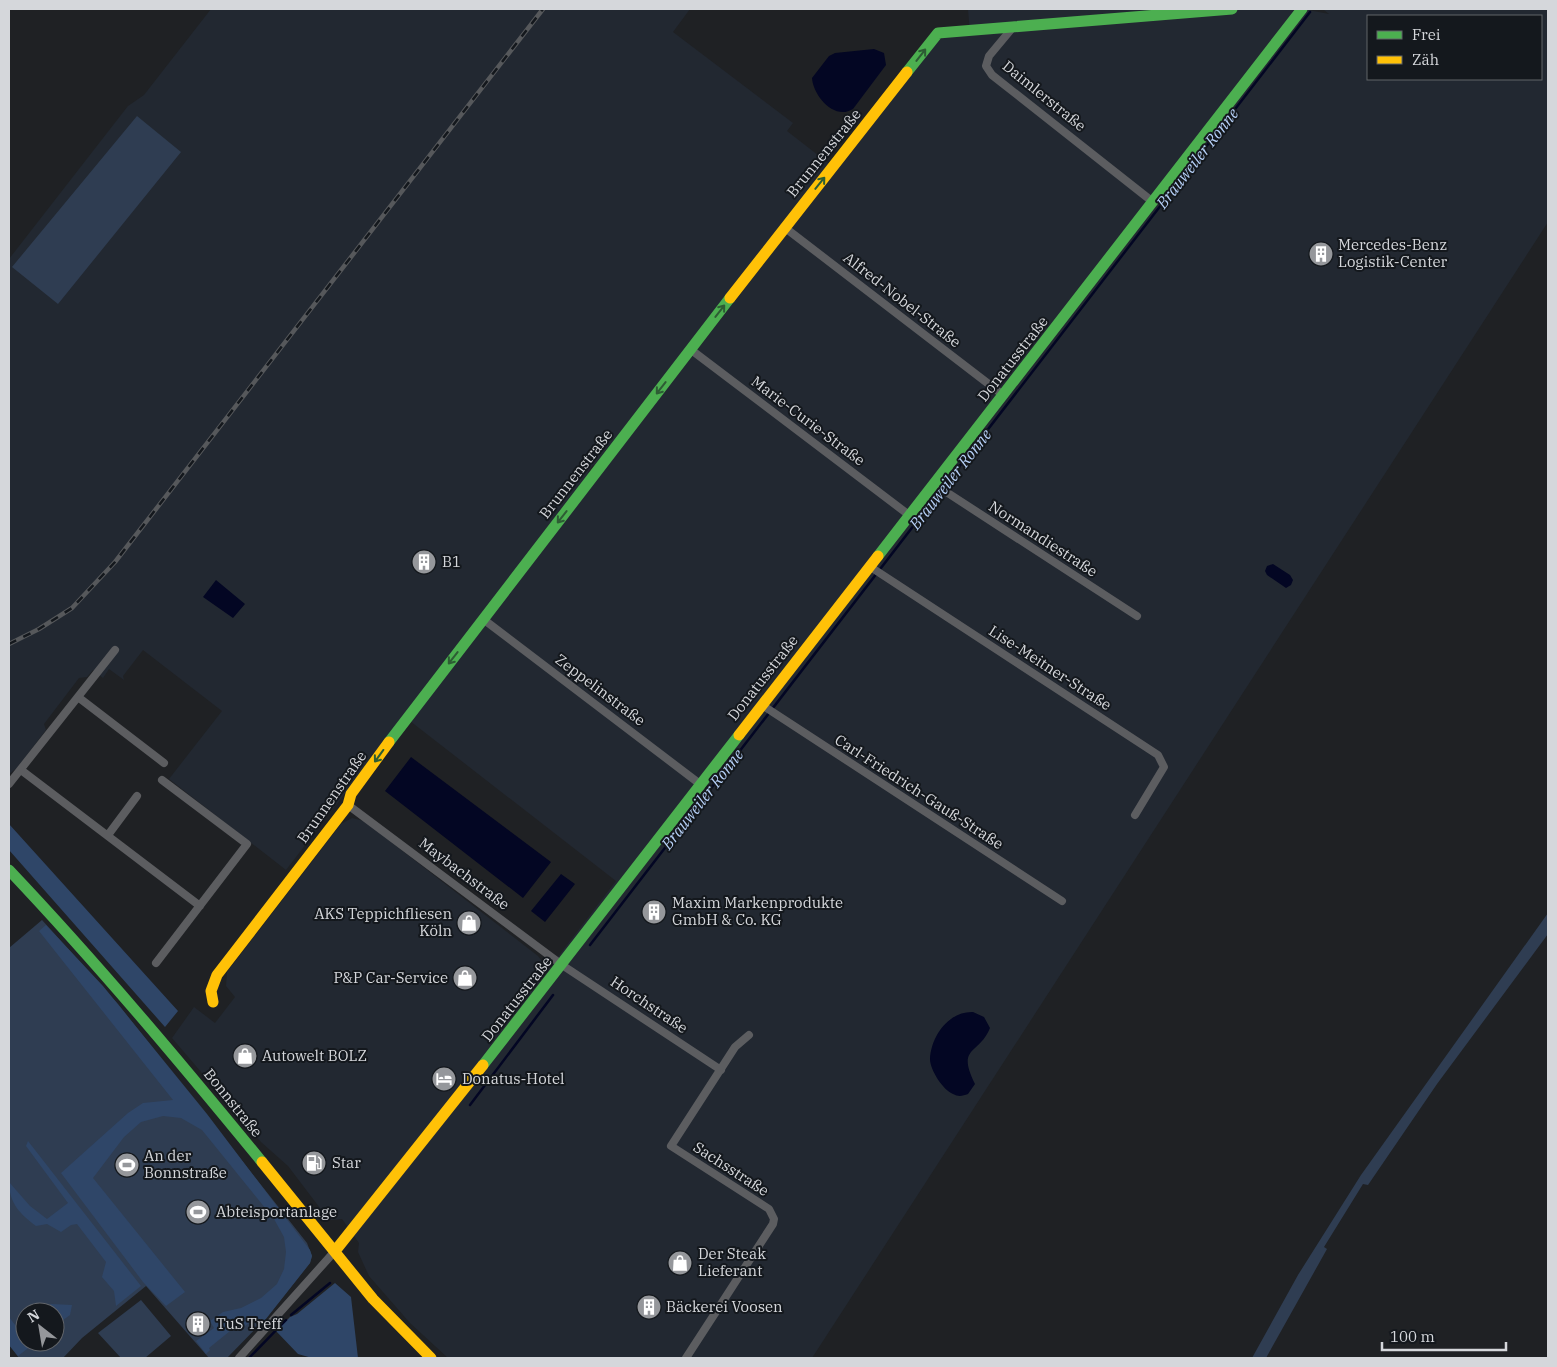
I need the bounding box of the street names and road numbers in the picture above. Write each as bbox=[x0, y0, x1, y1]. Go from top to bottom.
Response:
street label: Daimlerstraße bbox=[999, 56, 1090, 135]
street label: Brunnenstraße bbox=[782, 105, 865, 201]
street label: Alfred-Nobel-Straße bbox=[840, 248, 965, 351]
street label: Donatusstraße bbox=[973, 312, 1052, 405]
street label: Marie-Curie-Straße bbox=[748, 372, 869, 470]
street label: Brunnenstraße bbox=[535, 425, 616, 522]
street label: Normandiestraße bbox=[985, 496, 1101, 581]
street label: Lise-Meitner-Straße bbox=[985, 621, 1115, 714]
street label: Donatusstraße bbox=[723, 631, 802, 724]
street label: Zeppelinstraße bbox=[551, 650, 649, 730]
street label: Carl-Friedrich-Gauß-Straße bbox=[831, 730, 1007, 853]
street label: Brunnenstraße bbox=[293, 747, 370, 846]
street label: Maybachstraße bbox=[415, 833, 513, 914]
street label: Donatusstraße bbox=[477, 952, 556, 1045]
street label: Horchstraße bbox=[607, 972, 691, 1037]
street label: Bonnstraße bbox=[200, 1065, 267, 1141]
street label: Sachsstraße bbox=[690, 1137, 773, 1200]

